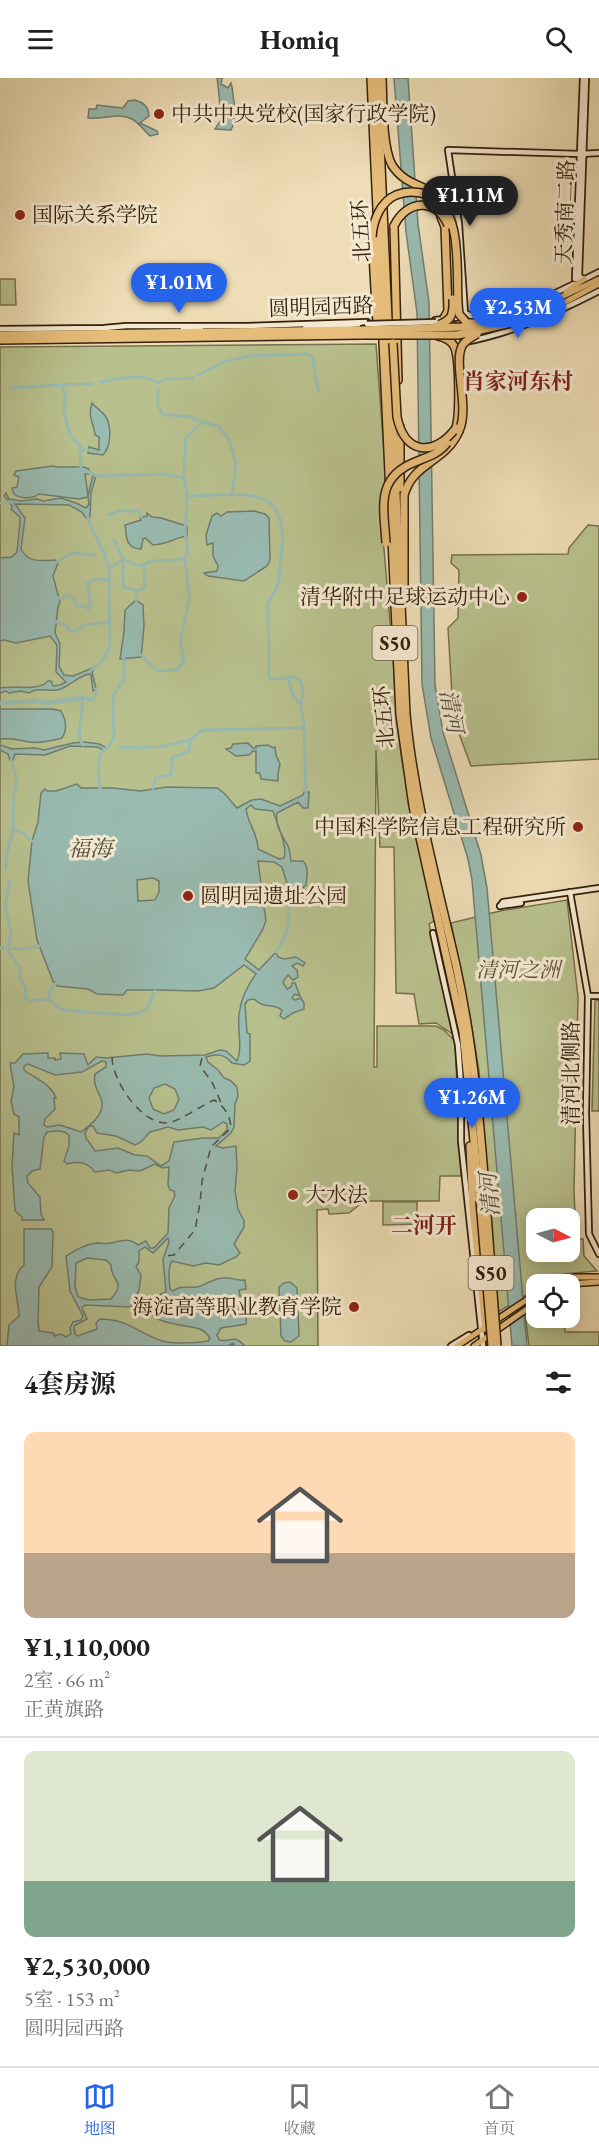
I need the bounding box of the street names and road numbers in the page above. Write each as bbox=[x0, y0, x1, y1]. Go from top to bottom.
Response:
street label: 天秀南二路 bbox=[549, 159, 580, 265]
street label: 北五环 bbox=[345, 199, 376, 263]
street label: 圆明园西路 bbox=[268, 291, 374, 322]
road number: S50 bbox=[372, 626, 418, 660]
street label: 北五环 bbox=[367, 684, 400, 750]
street label: 清河北侧路 bbox=[557, 1021, 584, 1126]
road number: S50 bbox=[468, 1256, 514, 1290]

